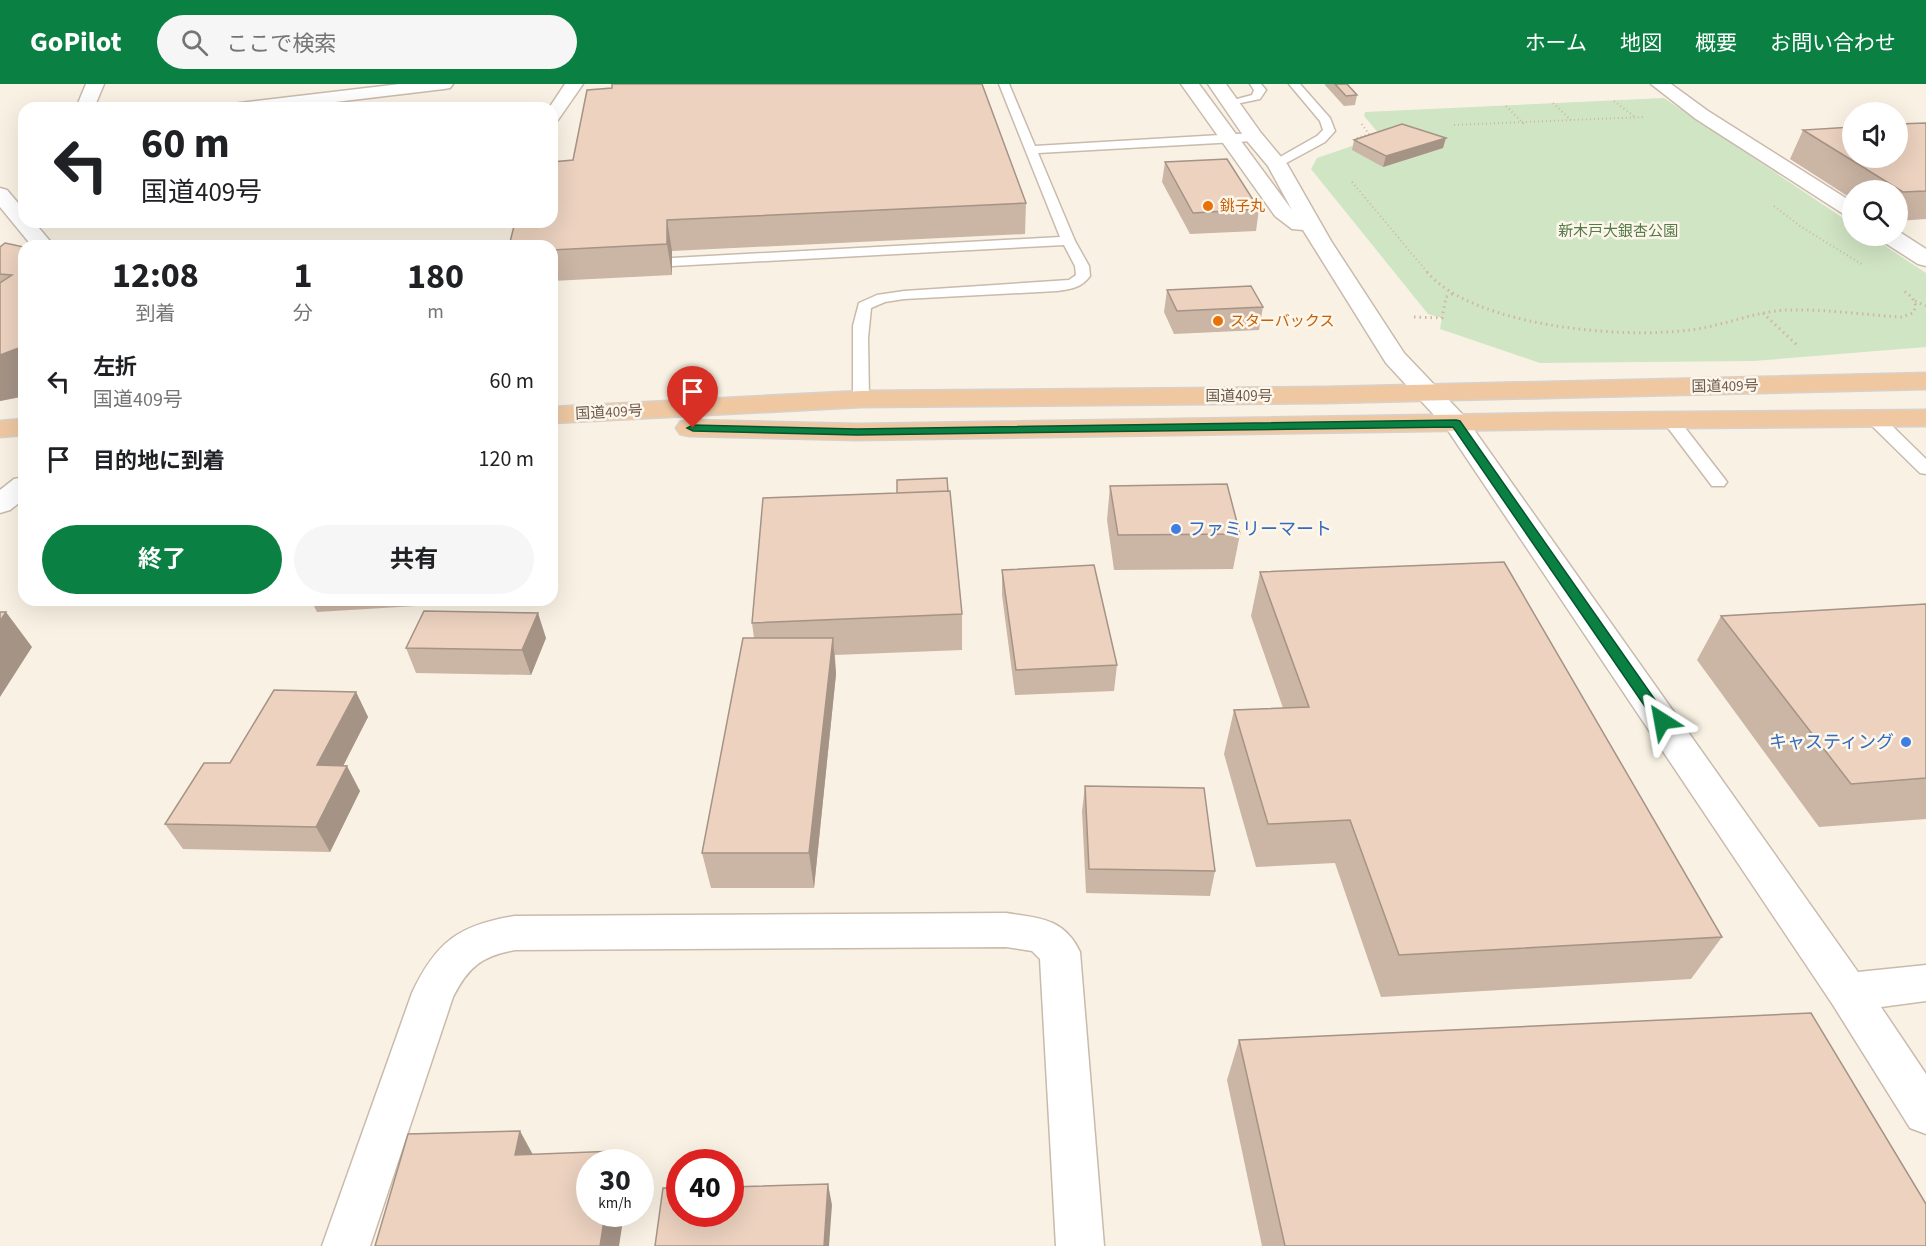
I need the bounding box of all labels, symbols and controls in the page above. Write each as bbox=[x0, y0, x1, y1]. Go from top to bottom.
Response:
search box bbox=[157, 15, 577, 69]
text: GoPilot bbox=[30, 22, 121, 62]
icon: search bbox=[178, 26, 211, 59]
text: ここで検索 bbox=[226, 28, 336, 60]
text: ホーム bbox=[1525, 28, 1587, 58]
text: 地図 bbox=[1620, 28, 1662, 58]
text: 概要 bbox=[1695, 28, 1737, 58]
text: お問い合わせ bbox=[1770, 28, 1896, 58]
map controls bbox=[1842, 102, 1908, 246]
button: sound bbox=[1842, 102, 1908, 168]
text: 60 m bbox=[141, 114, 230, 174]
icon: left bbox=[42, 126, 120, 204]
text: 国道409号 bbox=[141, 173, 262, 212]
button: search bbox=[1842, 180, 1908, 246]
place label: 銚子丸 bbox=[1220, 196, 1265, 217]
marker: 銚子丸 bbox=[1201, 199, 1215, 213]
park label: 新木戸大銀杏公園 bbox=[1558, 221, 1678, 242]
text: 12:08 bbox=[112, 250, 199, 301]
text: 1 bbox=[293, 250, 312, 301]
text: 180 bbox=[407, 251, 464, 302]
text: m bbox=[427, 298, 444, 326]
text: 到着 bbox=[135, 300, 175, 328]
text: 分 bbox=[293, 300, 313, 328]
place label: スターバックス bbox=[1230, 311, 1334, 332]
marker: スターバックス bbox=[1211, 314, 1225, 328]
text: 左折 bbox=[93, 351, 137, 383]
icon: left bbox=[42, 365, 75, 398]
text: 60 m bbox=[489, 365, 534, 397]
pin bbox=[667, 366, 718, 428]
icon: arrive bbox=[676, 375, 709, 408]
street label: 国道409号 bbox=[1691, 375, 1759, 398]
text: 国道409号 bbox=[93, 386, 183, 414]
street label: 国道409号 bbox=[1205, 386, 1273, 407]
street label: 国道409号 bbox=[575, 400, 643, 425]
icon: arrive bbox=[42, 443, 75, 476]
text: 120 m bbox=[479, 443, 534, 475]
text: 目的地に到着 bbox=[93, 445, 225, 477]
place label: ファミリーマート bbox=[1188, 517, 1332, 542]
marker: ファミリーマート bbox=[1169, 522, 1183, 536]
button: 終了 bbox=[42, 525, 282, 594]
button: 共有 bbox=[294, 525, 534, 594]
position arrow bbox=[1630, 689, 1694, 753]
place label: キャスティング bbox=[1769, 730, 1894, 755]
marker: キャスティング bbox=[1899, 735, 1913, 749]
speed limit sign: 40 bbox=[666, 1149, 744, 1227]
text: 30 bbox=[599, 1159, 631, 1202]
text: km/h bbox=[598, 1193, 632, 1214]

